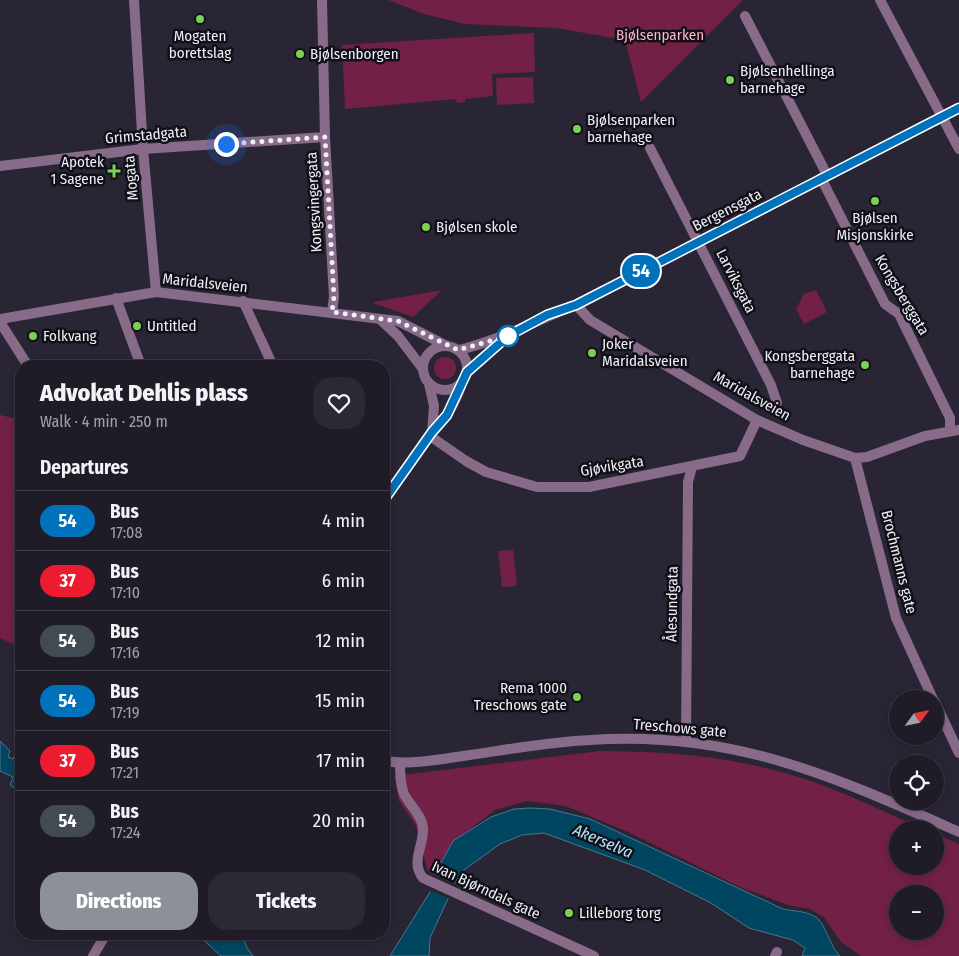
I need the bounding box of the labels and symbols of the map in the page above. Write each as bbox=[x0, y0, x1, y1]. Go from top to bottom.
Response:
marker: Mogaten borettslag bbox=[194, 13, 206, 25]
park label: Bjølsenparken bbox=[616, 26, 704, 44]
place label: Mogaten borettslag bbox=[169, 27, 231, 62]
place label: Bjølsenborgen bbox=[310, 45, 399, 63]
marker: Bjølsenborgen bbox=[294, 48, 306, 60]
place label: Bjølsenhellinga barnehage bbox=[740, 62, 835, 97]
marker: Bjølsenhellinga barnehage bbox=[724, 74, 736, 86]
place label: Bjølsenparken barnehage bbox=[587, 111, 675, 146]
street label: Grimstadgata bbox=[104, 122, 188, 148]
marker: Bjølsenparken barnehage bbox=[571, 123, 583, 135]
your location bbox=[214, 132, 239, 157]
street label: Kongsvingergata bbox=[302, 151, 326, 253]
place label: Apotek 1 Sagene bbox=[50, 153, 104, 188]
street label: Mogata bbox=[120, 155, 142, 201]
marker: Apotek 1 Sagene bbox=[108, 165, 120, 177]
street label: Bergensgata bbox=[689, 185, 765, 235]
marker: Bjølsen Misjonskirke bbox=[869, 195, 881, 207]
place label: Bjølsen Misjonskirke bbox=[836, 209, 914, 244]
place label: Bjølsen skole bbox=[436, 218, 518, 236]
marker: Bjølsen skole bbox=[420, 221, 432, 233]
street label: Larviksgata bbox=[712, 246, 760, 316]
street label: Kongsberggata bbox=[871, 252, 933, 338]
line badge: 54 bbox=[618, 255, 664, 287]
street label: Maridalsveien bbox=[162, 270, 248, 296]
place label: Untitled bbox=[147, 317, 197, 335]
marker: Untitled bbox=[131, 320, 143, 332]
unlabelled marker bbox=[497, 325, 519, 347]
place label: Folkvang bbox=[43, 327, 97, 345]
marker: Folkvang bbox=[27, 330, 39, 342]
place label: Joker Maridalsveien bbox=[602, 335, 688, 370]
marker: Joker Maridalsveien bbox=[586, 347, 598, 359]
place label: Kongsberggata barnehage bbox=[764, 347, 855, 382]
marker: Kongsberggata barnehage bbox=[859, 359, 871, 371]
street label: Maridalsveien bbox=[710, 367, 794, 425]
street label: Gjøvikgata bbox=[579, 452, 645, 480]
street label: Brochmanns gate bbox=[877, 508, 921, 616]
street label: Ålesundgata bbox=[662, 566, 682, 642]
place label: Rema 1000 Treschows gate bbox=[474, 679, 567, 714]
north arrow bbox=[889, 690, 944, 745]
marker: Rema 1000 Treschows gate bbox=[571, 691, 583, 703]
street label: Treschows gate bbox=[633, 715, 727, 741]
water label: Akerselva bbox=[569, 820, 636, 862]
street label: Ivan Bjørndals gate bbox=[429, 857, 543, 923]
place label: Lilleborg torg bbox=[579, 904, 661, 922]
marker: Lilleborg torg bbox=[563, 907, 575, 919]

